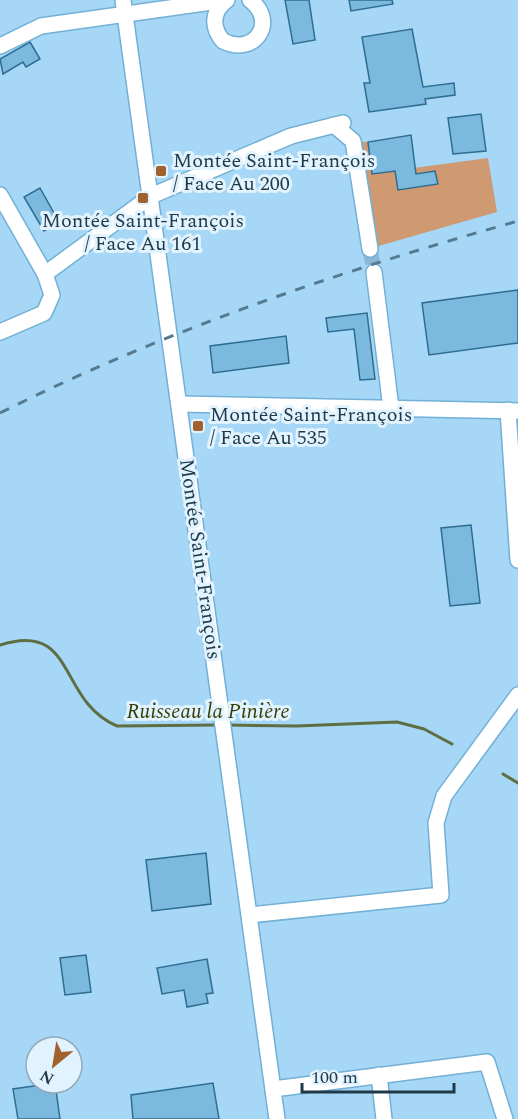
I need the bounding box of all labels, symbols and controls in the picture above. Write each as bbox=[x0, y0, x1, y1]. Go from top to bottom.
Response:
place label: Montée Saint-François / Face Au 200 bbox=[173, 146, 375, 199]
marker: Montée Saint-François / Face Au 200 bbox=[154, 164, 168, 178]
marker: Montée Saint-François / Face Au 161 bbox=[136, 191, 150, 205]
place label: Montée Saint-François / Face Au 161 bbox=[42, 206, 244, 259]
place label: Montée Saint-François / Face Au 535 bbox=[210, 400, 412, 453]
marker: Montée Saint-François / Face Au 535 bbox=[191, 419, 205, 433]
street label: Montée Saint-François bbox=[171, 457, 229, 661]
water label: Ruisseau la Pinière bbox=[127, 696, 289, 728]
north arrow bbox=[24, 1035, 84, 1095]
scale bar bbox=[302, 1056, 454, 1094]
text: N bbox=[35, 1063, 59, 1091]
text: 100 m bbox=[311, 1064, 358, 1091]

